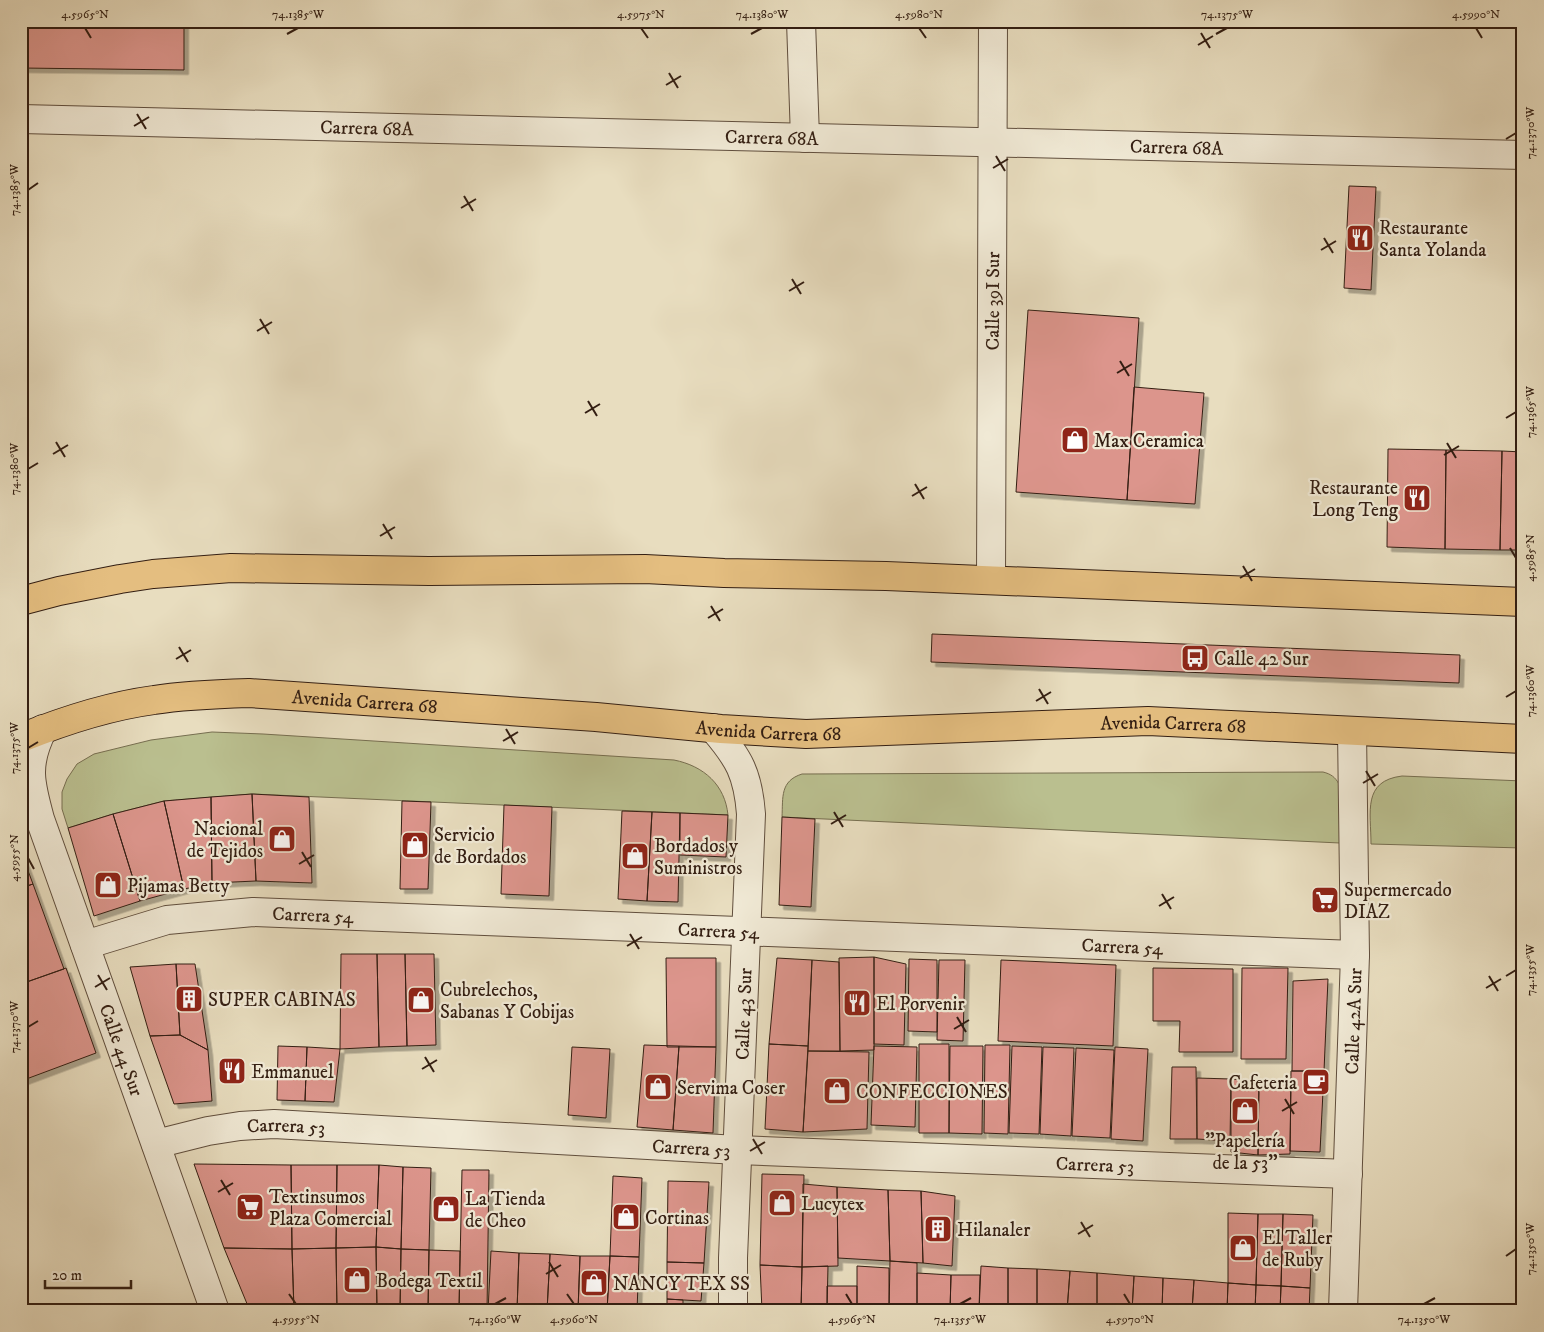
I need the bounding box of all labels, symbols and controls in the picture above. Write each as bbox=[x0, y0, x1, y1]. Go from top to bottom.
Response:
text: 4.5965°N bbox=[61, 7, 109, 22]
text: 74.1385°W bbox=[272, 7, 325, 22]
text: 4.5975°N bbox=[617, 7, 665, 22]
text: 74.1380°W bbox=[736, 7, 789, 22]
text: 4.5980°N bbox=[895, 7, 943, 22]
text: 74.1375°W bbox=[1201, 7, 1254, 22]
text: 4.5990°N bbox=[1452, 7, 1500, 22]
text: 74.1370°W bbox=[1523, 106, 1538, 159]
street label: Carrera 68A bbox=[320, 116, 415, 141]
street label: Carrera 68A bbox=[725, 126, 820, 151]
street label: Carrera 68A bbox=[1130, 136, 1225, 161]
text: 74.1385°W bbox=[7, 163, 22, 216]
place label: Restaurante Santa Yolanda bbox=[1379, 217, 1486, 262]
restaurant icon: Restaurante Santa Yolanda bbox=[1345, 223, 1375, 253]
street label: Calle 39I Sur bbox=[982, 252, 1005, 350]
text: 74.1365°W bbox=[1523, 385, 1538, 438]
shop icon: Max Ceramica bbox=[1060, 425, 1090, 455]
place label: Max Ceramica bbox=[1094, 430, 1204, 453]
text: 74.1380°W bbox=[7, 442, 22, 495]
place label: Restaurante Long Teng bbox=[1309, 477, 1399, 522]
restaurant icon: Restaurante Long Teng bbox=[1402, 483, 1432, 513]
text: 4.5985°N bbox=[1523, 534, 1538, 582]
bus stop icon: Calle 42 Sur bbox=[1180, 643, 1210, 673]
place label: Calle 42 Sur bbox=[1214, 648, 1309, 671]
text: 74.1360°W bbox=[1523, 664, 1538, 717]
street label: Avenida Carrera 68 bbox=[291, 686, 438, 719]
street label: Avenida Carrera 68 bbox=[1100, 711, 1246, 739]
street label: Avenida Carrera 68 bbox=[695, 717, 842, 747]
text: 74.1375°W bbox=[7, 721, 22, 774]
place label: Nacional de Tejidos bbox=[187, 818, 263, 863]
shop icon: Nacional de Tejidos bbox=[267, 824, 297, 854]
place label: Servicio de Bordados bbox=[434, 824, 526, 869]
shop icon: Servicio de Bordados bbox=[400, 830, 430, 860]
text: 4.5955°N bbox=[7, 834, 22, 882]
place label: Bordados y Suministros bbox=[654, 835, 742, 880]
shop icon: Bordados y Suministros bbox=[620, 841, 650, 871]
shop icon: Pijamas Betty bbox=[93, 870, 123, 900]
place label: Pijamas Betty bbox=[127, 875, 230, 898]
place label: Supermercado DIAZ bbox=[1344, 879, 1452, 924]
supermarket icon: Supermercado DIAZ bbox=[1310, 885, 1340, 915]
street label: Carrera 54 bbox=[272, 903, 355, 929]
street label: Carrera 54 bbox=[677, 919, 761, 945]
street label: Carrera 54 bbox=[1081, 934, 1164, 961]
text: 74.1355°W bbox=[1523, 943, 1538, 996]
street label: Calle 42A Sur bbox=[1341, 967, 1368, 1075]
street label: Calle 43 Sur bbox=[731, 968, 758, 1061]
place label: Cubrelechos, Sabanas Y Cobijas bbox=[440, 979, 574, 1024]
building icon: SUPER CABINAS bbox=[174, 984, 204, 1014]
shop icon: Cubrelechos, Sabanas Y Cobijas bbox=[406, 985, 436, 1015]
restaurant icon: El Porvenir bbox=[842, 988, 872, 1018]
place label: SUPER CABINAS bbox=[208, 989, 356, 1012]
place label: El Porvenir bbox=[876, 993, 965, 1016]
text: 74.1370°W bbox=[7, 1000, 22, 1053]
street label: Calle 44 Sur bbox=[94, 1001, 148, 1099]
restaurant icon: Emmanuel bbox=[217, 1056, 247, 1086]
place label: Emmanuel bbox=[251, 1061, 334, 1084]
cafe icon: Cafeteria bbox=[1301, 1067, 1331, 1097]
shop icon: Servima Coser bbox=[643, 1072, 673, 1102]
place label: Cafeteria bbox=[1228, 1072, 1297, 1095]
shop icon: CONFECCIONES bbox=[822, 1076, 852, 1106]
place label: Servima Coser bbox=[677, 1077, 785, 1100]
place label: CONFECCIONES bbox=[856, 1081, 1008, 1104]
shop icon: "Papelería de la 53" bbox=[1230, 1096, 1260, 1126]
street label: Carrera 53 bbox=[246, 1114, 326, 1140]
place label: "Papelería de la 53" bbox=[1205, 1130, 1285, 1175]
street label: Carrera 53 bbox=[651, 1135, 731, 1163]
street label: Carrera 53 bbox=[1055, 1153, 1135, 1179]
place label: Textinsumos Plaza Comercial bbox=[269, 1186, 392, 1231]
place label: La Tienda de Cheo bbox=[465, 1188, 545, 1233]
shop icon: Lucytex bbox=[767, 1188, 797, 1218]
supermarket icon: Textinsumos Plaza Comercial bbox=[235, 1192, 265, 1222]
place label: Lucytex bbox=[801, 1193, 865, 1216]
shop icon: La Tienda de Cheo bbox=[431, 1194, 461, 1224]
shop icon: Cortinas bbox=[611, 1202, 641, 1232]
place label: Cortinas bbox=[645, 1207, 709, 1230]
building icon: Hilanaler bbox=[923, 1214, 953, 1244]
place label: Hilanaler bbox=[957, 1219, 1030, 1242]
text: 74.1350°W bbox=[1523, 1222, 1538, 1275]
place label: El Taller de Ruby bbox=[1262, 1227, 1332, 1272]
shop icon: El Taller de Ruby bbox=[1228, 1233, 1258, 1263]
scale bar bbox=[45, 1257, 131, 1289]
shop icon: Bodega Textil bbox=[342, 1265, 372, 1295]
text: 20 m bbox=[52, 1266, 82, 1285]
shop icon: NANCY TEX SS bbox=[579, 1268, 609, 1298]
place label: Bodega Textil bbox=[376, 1270, 483, 1293]
place label: NANCY TEX SS bbox=[613, 1273, 750, 1296]
text: 4.5955°N bbox=[272, 1312, 320, 1327]
text: 74.1360°W bbox=[469, 1312, 522, 1327]
text: 4.5960°N bbox=[550, 1312, 598, 1327]
text: 4.5965°N bbox=[828, 1312, 876, 1327]
text: 74.1355°W bbox=[934, 1312, 987, 1327]
text: 4.5970°N bbox=[1106, 1312, 1154, 1327]
text: 74.1350°W bbox=[1398, 1312, 1451, 1327]

